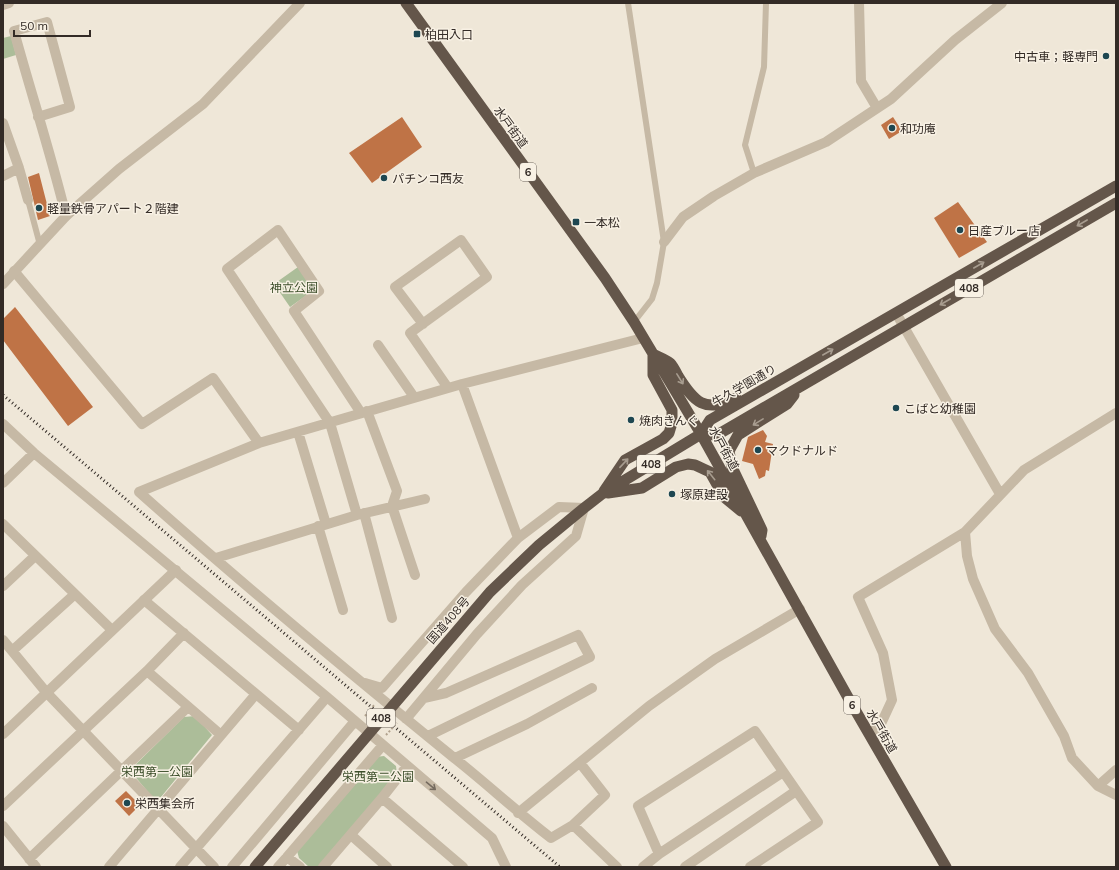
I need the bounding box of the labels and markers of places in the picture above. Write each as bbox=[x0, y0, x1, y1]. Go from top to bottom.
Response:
place label: 柏田入口 bbox=[425, 27, 473, 42]
marker: 柏田入口 bbox=[412, 29, 422, 39]
place label: 中古車；軽専門 bbox=[1014, 49, 1098, 64]
marker: 中古車；軽専門 bbox=[1101, 51, 1111, 61]
place label: 和功庵 bbox=[900, 121, 936, 136]
marker: 和功庵 bbox=[887, 123, 897, 133]
place label: パチンコ西友 bbox=[392, 171, 464, 186]
marker: パチンコ西友 bbox=[379, 173, 389, 183]
place label: 軽量鉄骨アパート２階建 bbox=[47, 201, 179, 216]
marker: 軽量鉄骨アパート２階建 bbox=[34, 203, 44, 213]
place label: 一本松 bbox=[584, 215, 620, 230]
marker: 一本松 bbox=[571, 217, 581, 227]
place label: 日産ブルー店 bbox=[968, 223, 1040, 238]
marker: 日産ブルー店 bbox=[955, 225, 965, 235]
place label: こばと幼稚園 bbox=[904, 401, 976, 416]
marker: こばと幼稚園 bbox=[891, 403, 901, 413]
place label: 焼肉きんぐ bbox=[639, 413, 699, 428]
marker: 焼肉きんぐ bbox=[626, 415, 636, 425]
place label: マクドナルド bbox=[766, 443, 838, 458]
marker: マクドナルド bbox=[753, 445, 763, 455]
place label: 塚原建設 bbox=[680, 487, 728, 502]
marker: 塚原建設 bbox=[667, 489, 677, 499]
place label: 栄西集会所 bbox=[135, 796, 195, 811]
marker: 栄西集会所 bbox=[122, 798, 132, 808]

